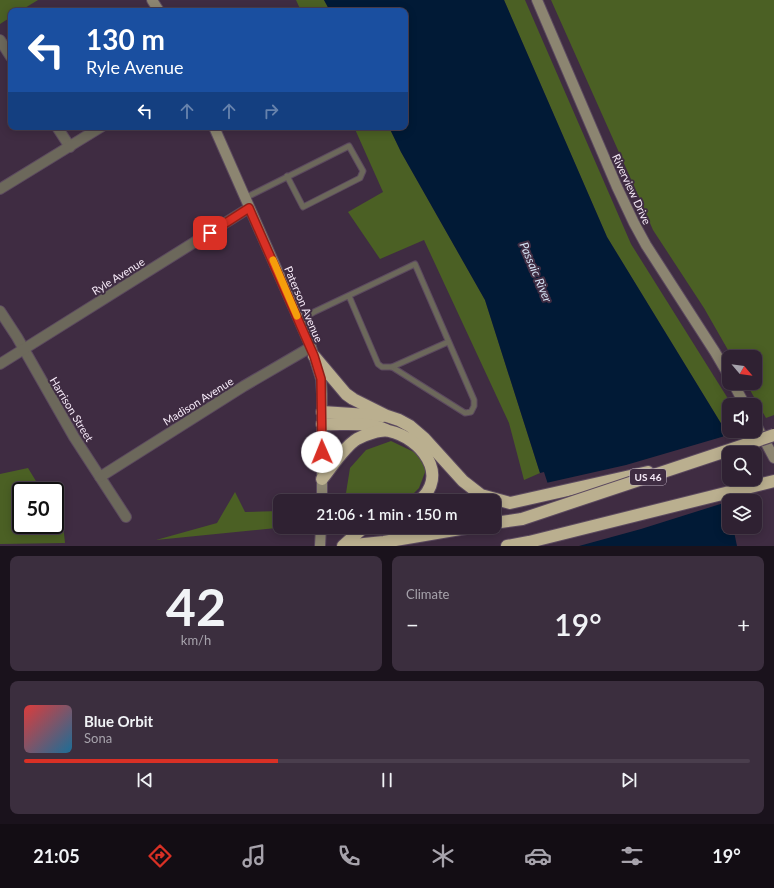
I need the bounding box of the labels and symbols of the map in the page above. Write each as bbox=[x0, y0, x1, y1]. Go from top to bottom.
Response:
street label: Riverview Drive bbox=[610, 152, 654, 226]
pin bbox=[193, 216, 227, 250]
water label: Passaic River bbox=[517, 239, 556, 305]
street label: Ryle Avenue bbox=[89, 255, 147, 297]
street label: Paterson Avenue bbox=[282, 264, 326, 344]
north arrow bbox=[722, 350, 762, 390]
street label: Harrison Street bbox=[48, 374, 96, 444]
street label: Madison Avenue bbox=[160, 374, 236, 428]
position arrow bbox=[301, 431, 343, 473]
road number: US 46 bbox=[630, 469, 666, 485]
speed limit sign: 50 bbox=[12, 482, 64, 534]

